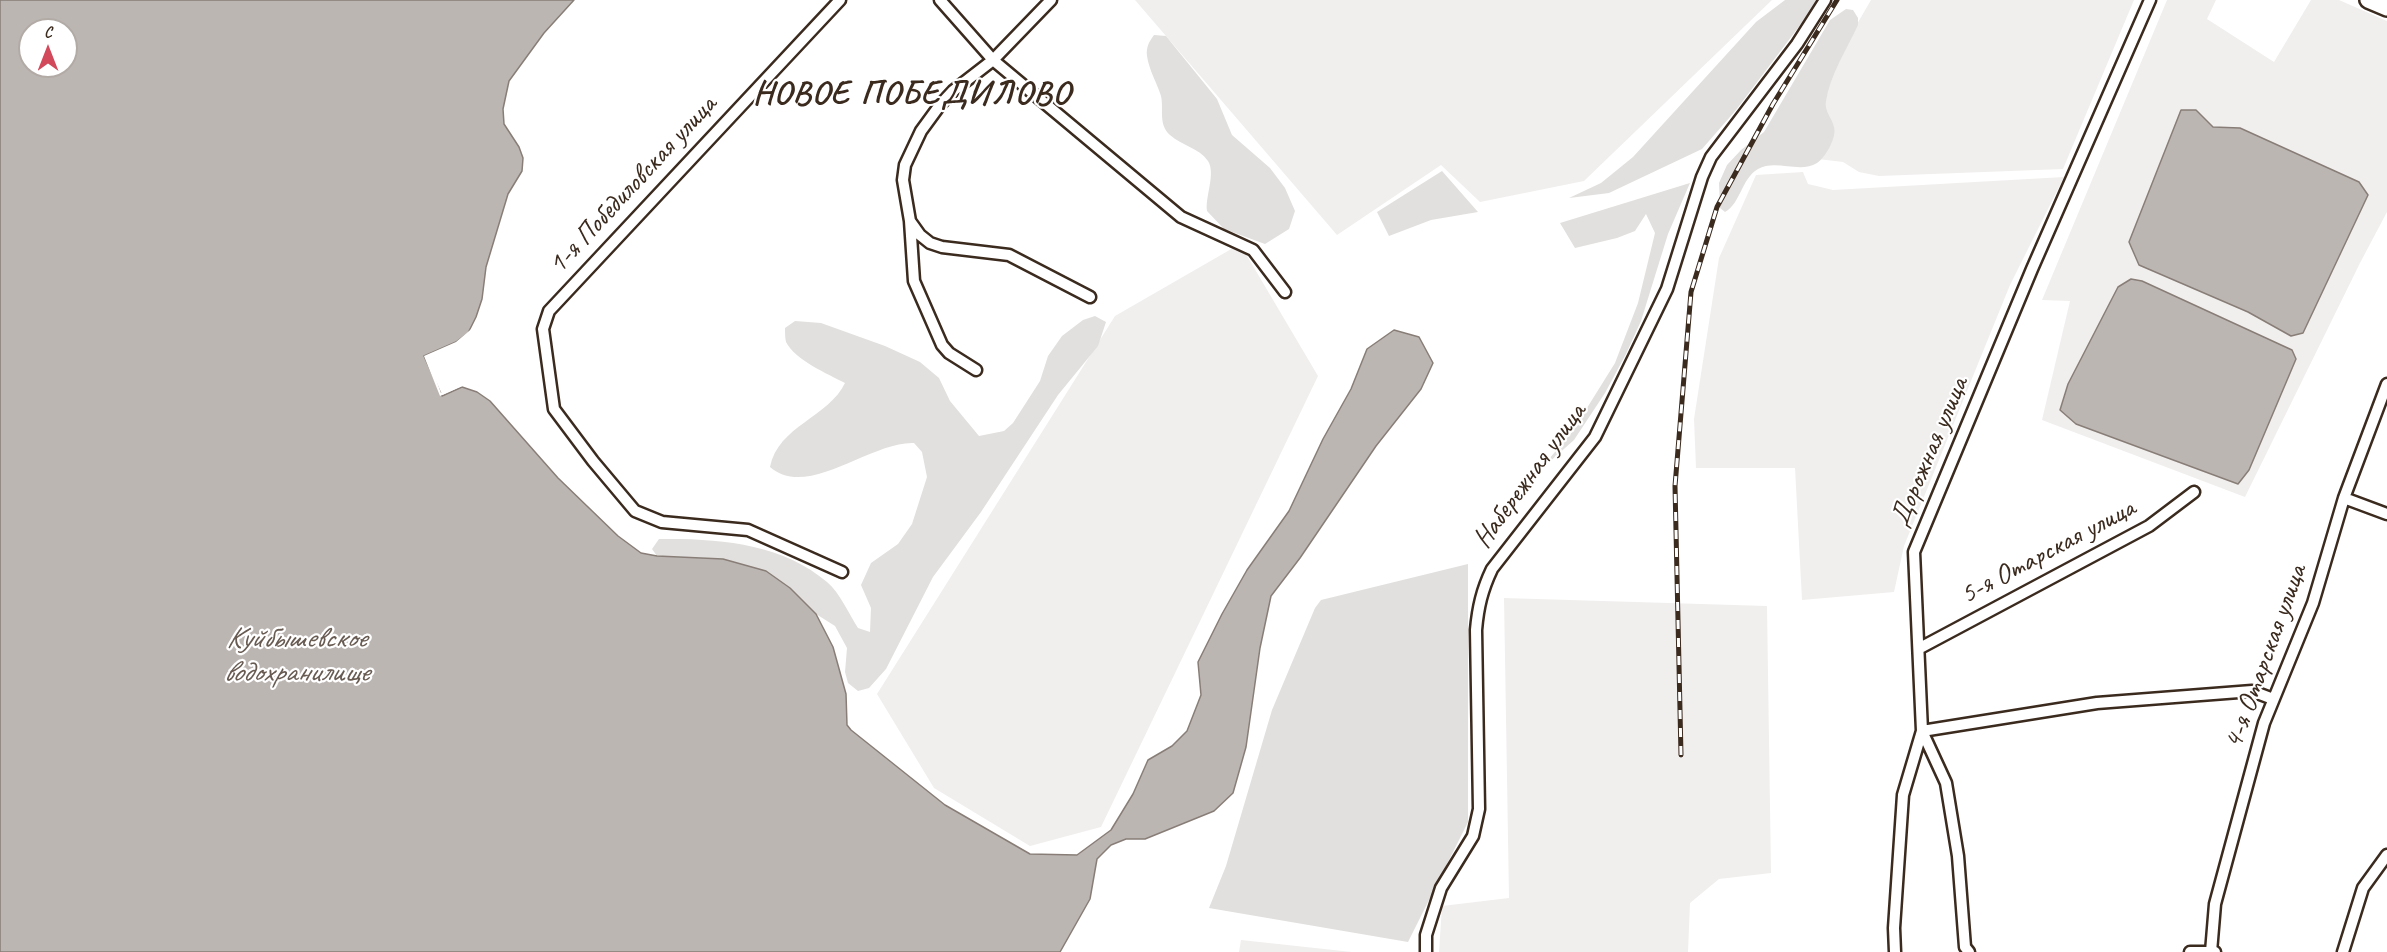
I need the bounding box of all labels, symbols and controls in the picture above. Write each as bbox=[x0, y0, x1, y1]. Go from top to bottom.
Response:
north arrow bbox=[18, 18, 78, 78]
text: С bbox=[44, 22, 52, 42]
district label: НОВОЕ ПОБЕДИЛОВО bbox=[744, 74, 1080, 114]
street label: 1-я Победиловская улица bbox=[542, 89, 724, 281]
street label: Дорожная улица bbox=[1884, 372, 1976, 532]
street label: Набережная улица bbox=[1466, 397, 1594, 555]
street label: 5-я Отарская улица bbox=[1955, 492, 2141, 612]
street label: 4-я Отарская улица bbox=[2217, 560, 2315, 754]
water label: Куйбышевское водохранилище bbox=[224, 621, 368, 692]

